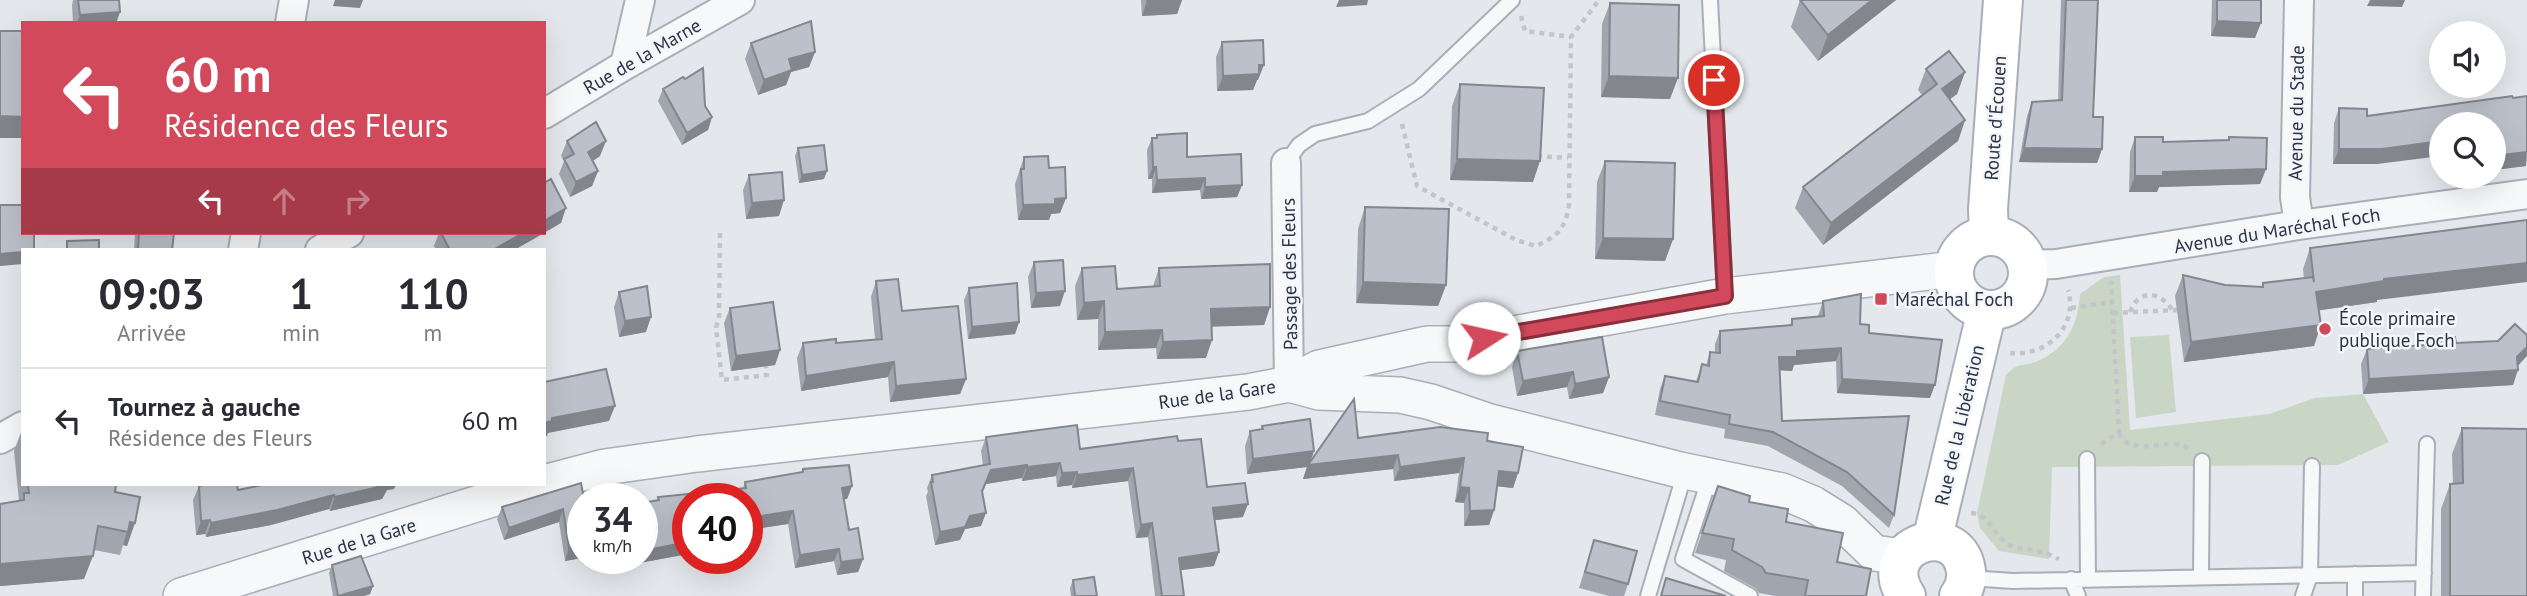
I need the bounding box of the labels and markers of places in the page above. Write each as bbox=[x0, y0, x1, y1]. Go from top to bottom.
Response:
pin bbox=[1684, 50, 1744, 110]
place label: Maréchal Foch bbox=[1895, 287, 2013, 311]
marker: Maréchal Foch bbox=[1873, 291, 1889, 307]
place label: École primaire publique Foch bbox=[2339, 306, 2456, 352]
marker: École primaire publique Foch bbox=[2317, 321, 2333, 337]

